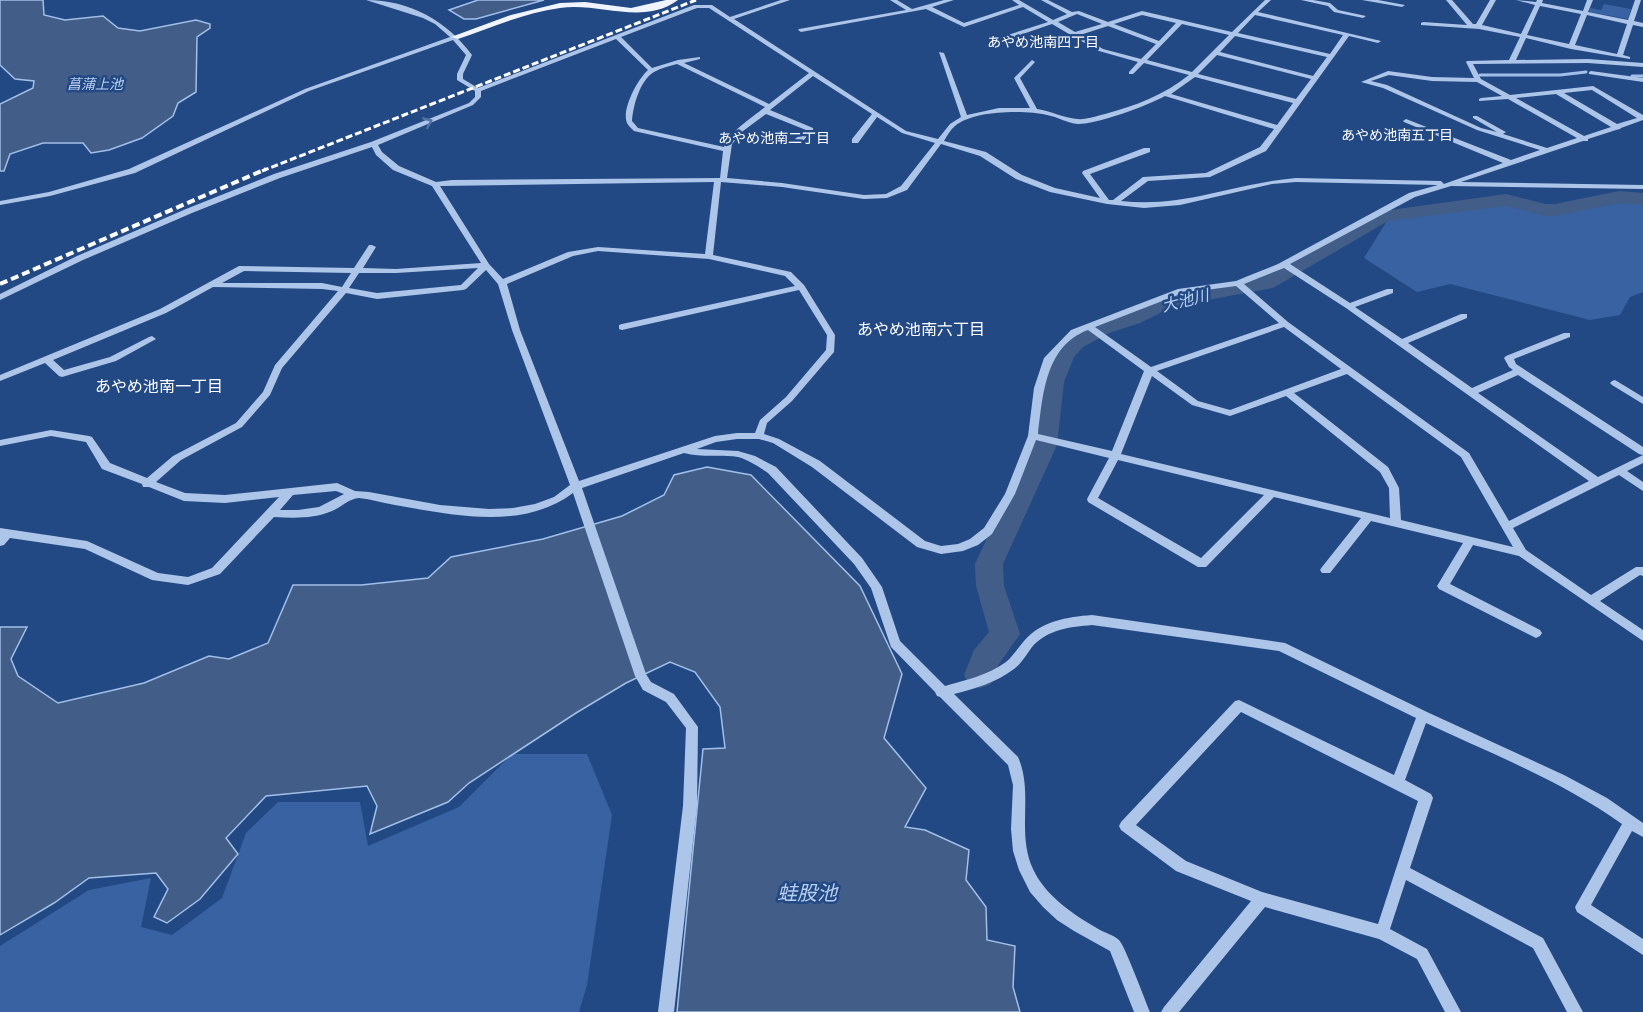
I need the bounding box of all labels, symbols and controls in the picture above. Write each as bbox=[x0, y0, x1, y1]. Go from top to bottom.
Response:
district label: あやめ池南四丁目 bbox=[987, 33, 1099, 50]
water label: 菖蒲上池 bbox=[67, 75, 125, 92]
one-way arrow bbox=[422, 117, 433, 129]
district label: あやめ池南五丁目 bbox=[1341, 126, 1453, 143]
district label: あやめ池南二丁目 bbox=[718, 129, 830, 146]
water label: 大池川 bbox=[1159, 284, 1213, 316]
district label: あやめ池南六丁目 bbox=[857, 319, 985, 339]
district label: あやめ池南一丁目 bbox=[95, 376, 223, 396]
water label: 蛙股池 bbox=[777, 881, 839, 905]

